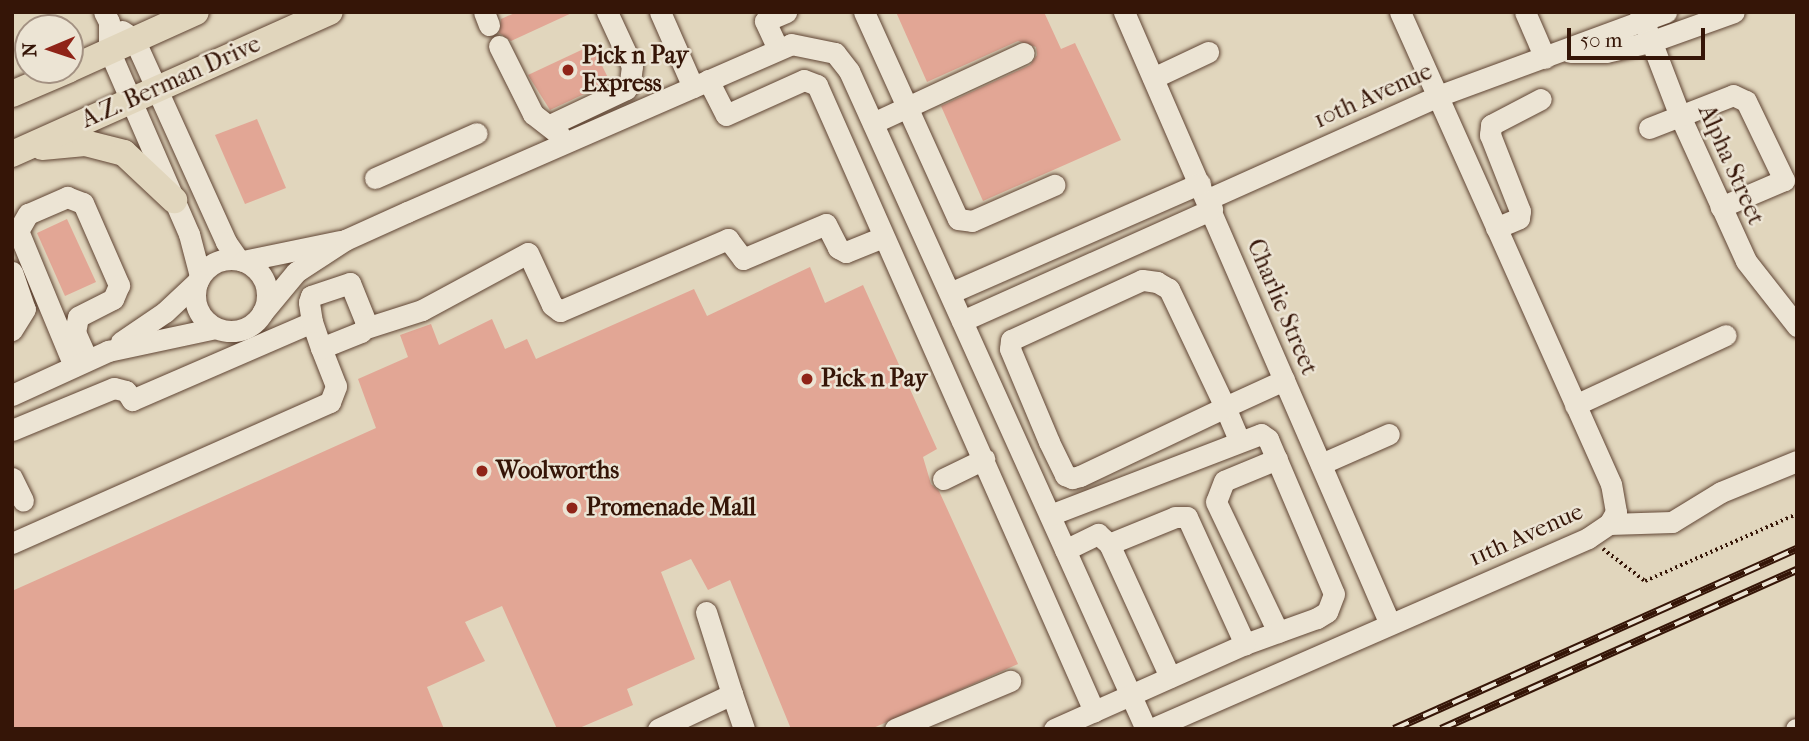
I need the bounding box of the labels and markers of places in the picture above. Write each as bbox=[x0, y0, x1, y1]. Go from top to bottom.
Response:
place label: Pick n Pay Express bbox=[582, 42, 688, 98]
marker: Pick n Pay Express bbox=[560, 62, 576, 78]
place label: Pick n Pay bbox=[821, 365, 927, 393]
marker: Pick n Pay bbox=[799, 371, 815, 387]
place label: Woolworths bbox=[496, 457, 619, 485]
marker: Woolworths bbox=[474, 463, 490, 479]
place label: Promenade Mall bbox=[586, 494, 756, 522]
marker: Promenade Mall bbox=[564, 500, 580, 516]

